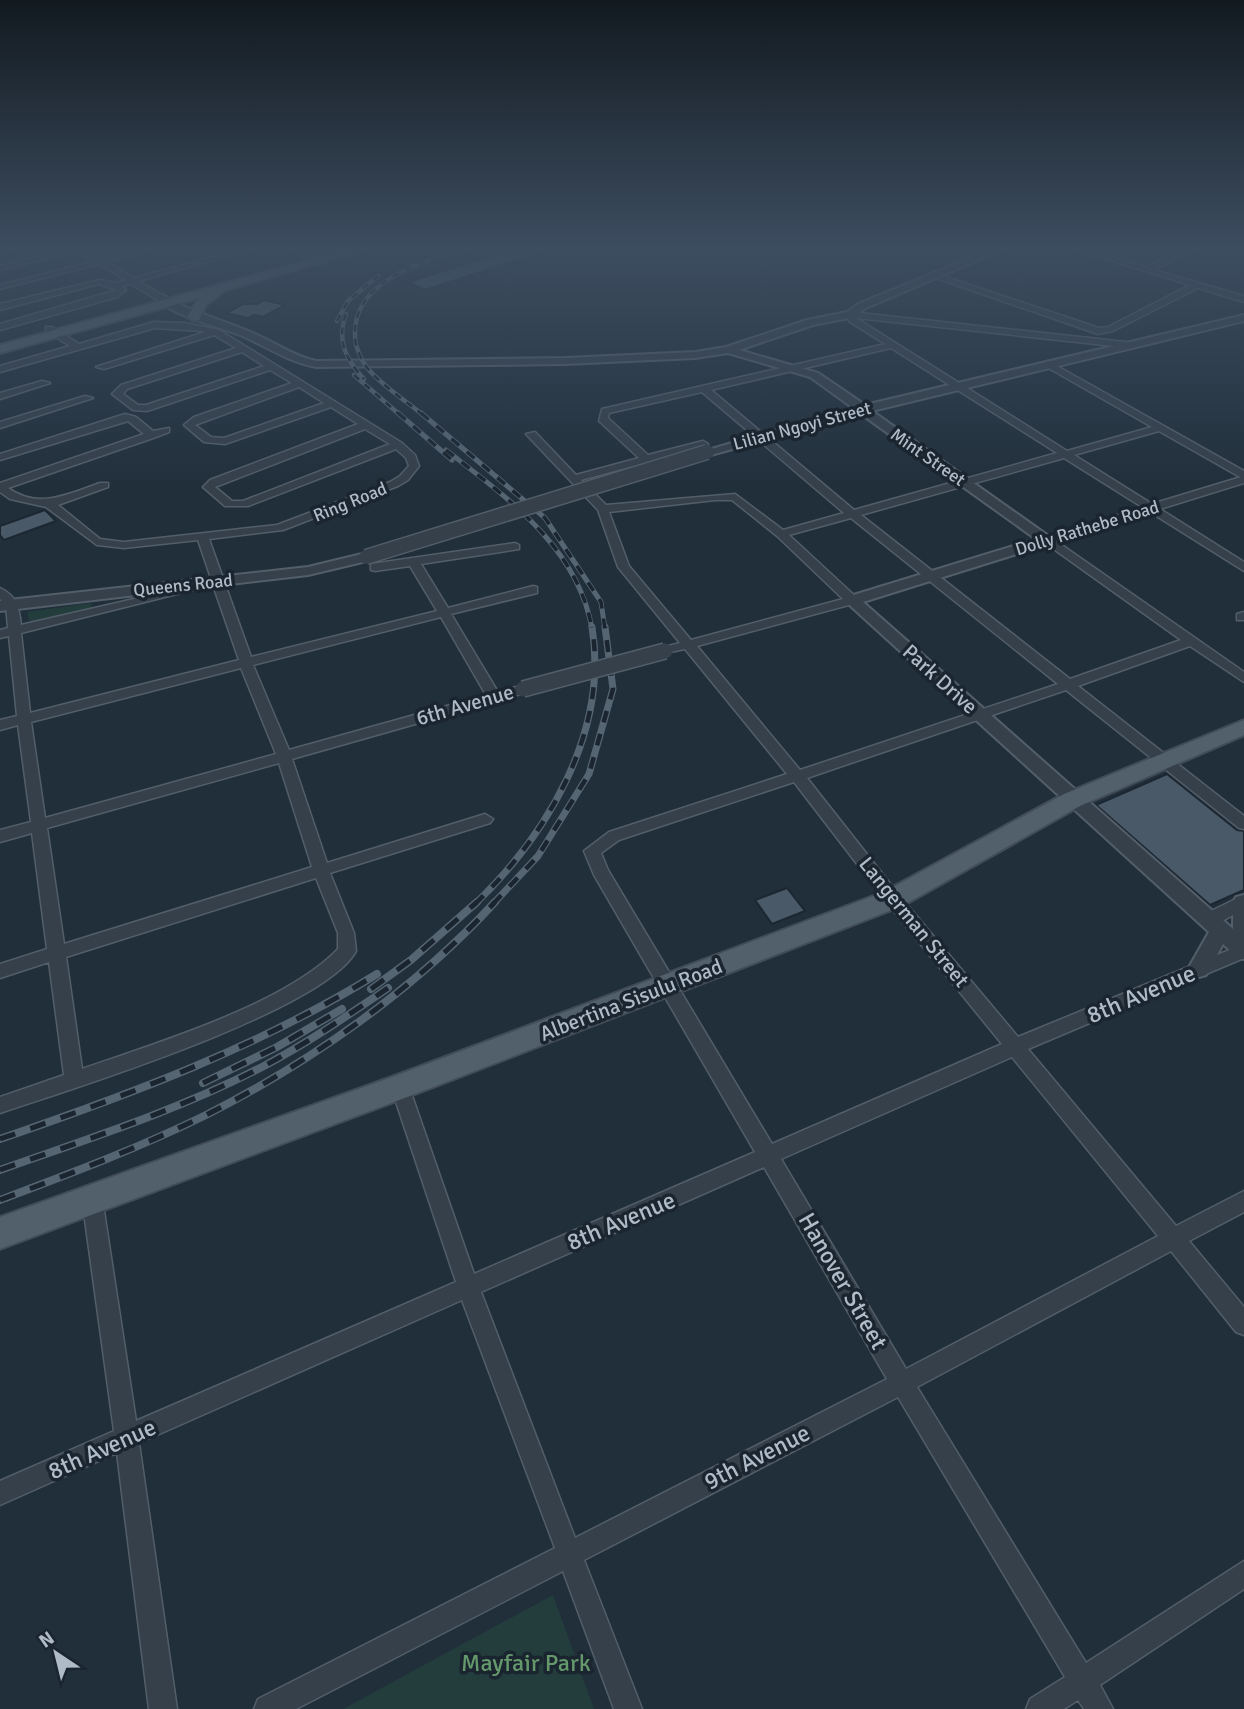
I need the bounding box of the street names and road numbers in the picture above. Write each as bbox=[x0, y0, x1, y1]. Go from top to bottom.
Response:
street label: Lilian Ngoyi Street bbox=[731, 397, 873, 455]
street label: Mint Street bbox=[886, 423, 970, 491]
street label: Ring Road bbox=[310, 477, 390, 527]
street label: Dolly Rathebe Road bbox=[1012, 496, 1162, 560]
street label: Queens Road bbox=[132, 569, 234, 601]
street label: Park Drive bbox=[897, 639, 983, 719]
street label: 6th Avenue bbox=[413, 679, 517, 731]
street label: Langerman Street bbox=[853, 852, 975, 992]
street label: Albertina Sisulu Road bbox=[536, 953, 726, 1047]
street label: 8th Avenue bbox=[1082, 958, 1200, 1030]
street label: 8th Avenue bbox=[562, 1185, 680, 1257]
street label: Hanover Street bbox=[792, 1207, 894, 1355]
street label: 8th Avenue bbox=[43, 1412, 161, 1486]
street label: 9th Avenue bbox=[699, 1418, 815, 1496]

